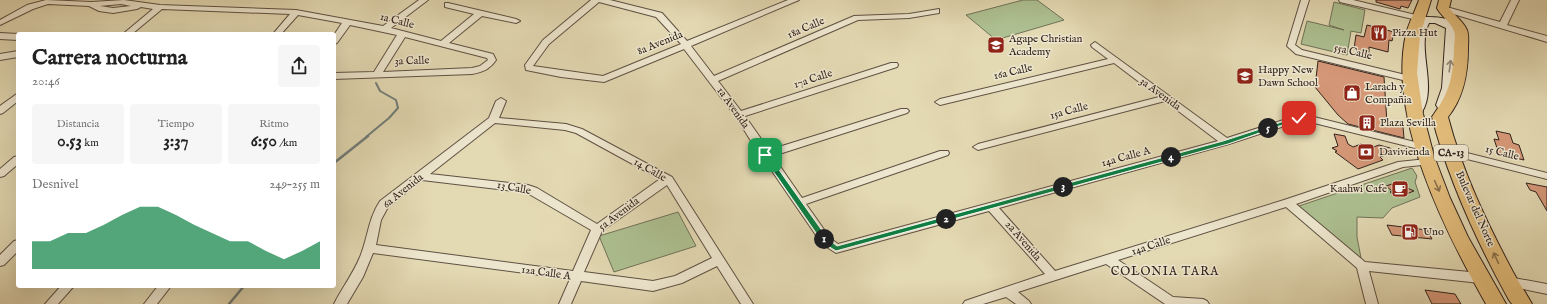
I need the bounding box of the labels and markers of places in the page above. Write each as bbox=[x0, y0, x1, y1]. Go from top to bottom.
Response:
restaurant icon: Pizza Hut bbox=[1369, 23, 1389, 43]
place label: Pizza Hut bbox=[1392, 26, 1438, 40]
place label: Agape Christian Academy bbox=[1008, 32, 1083, 59]
school or university icon: Agape Christian Academy bbox=[986, 35, 1006, 55]
place label: Happy New Dawn School bbox=[1258, 63, 1318, 90]
school or university icon: Happy New Dawn School bbox=[1235, 66, 1255, 86]
place label: Larach y Compañia bbox=[1365, 80, 1412, 107]
shop icon: Larach y Compañia bbox=[1342, 83, 1362, 103]
pin bbox=[1282, 101, 1316, 135]
building icon: Plaza Sevilla bbox=[1357, 113, 1377, 133]
place label: Plaza Sevilla bbox=[1380, 116, 1436, 130]
pin: 5 bbox=[1258, 118, 1278, 138]
pin bbox=[748, 138, 782, 172]
bank icon: Davivienda bbox=[1356, 142, 1376, 162]
place label: Davivienda bbox=[1379, 145, 1430, 159]
pin: 4 bbox=[1161, 147, 1181, 167]
pin: 3 bbox=[1053, 177, 1073, 197]
cafe icon: Kaahwi Cafe bbox=[1390, 179, 1410, 199]
place label: Kaahwi Cafe bbox=[1330, 182, 1387, 196]
pin: 2 bbox=[936, 209, 956, 229]
fuel station icon: Uno bbox=[1400, 222, 1420, 242]
place label: Uno bbox=[1423, 225, 1444, 239]
pin: 1 bbox=[814, 229, 834, 249]

